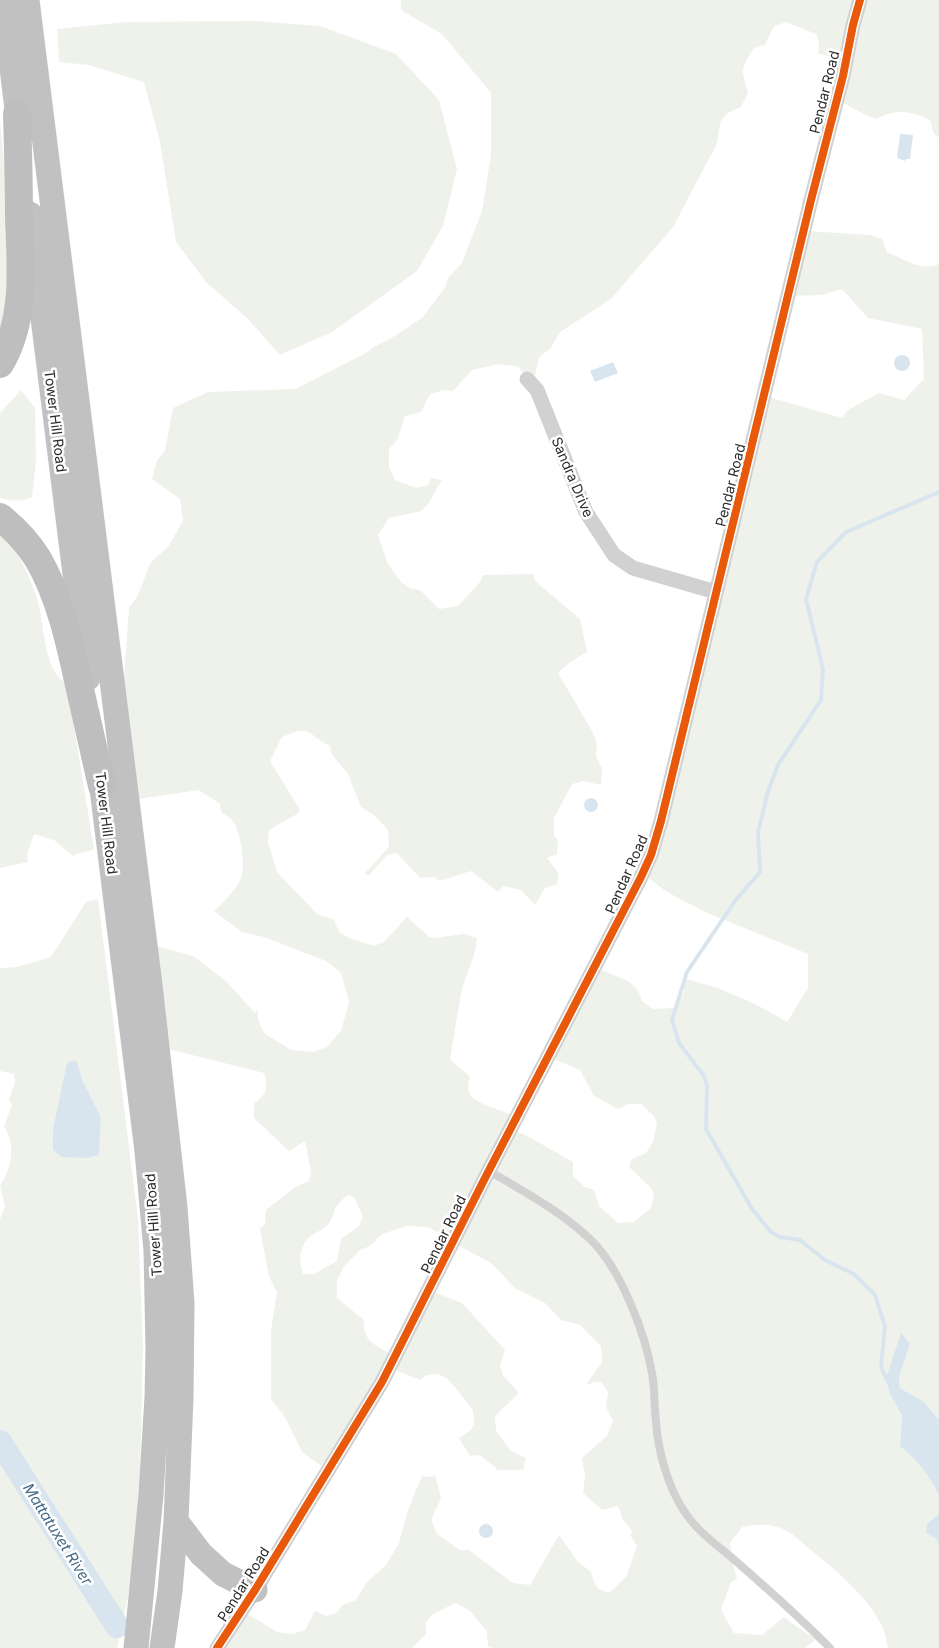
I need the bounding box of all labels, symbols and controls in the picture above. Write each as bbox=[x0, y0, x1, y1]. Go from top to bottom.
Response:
street label: Pendar Road bbox=[806, 49, 842, 135]
street label: Tower Hill Road bbox=[41, 369, 71, 473]
street label: Sandra Drive bbox=[548, 434, 598, 520]
street label: Pendar Road bbox=[712, 442, 748, 528]
street label: Tower Hill Road bbox=[92, 771, 122, 875]
street label: Pendar Road bbox=[601, 832, 651, 916]
street label: Tower Hill Road bbox=[141, 1173, 165, 1277]
street label: Pendar Road bbox=[417, 1192, 469, 1276]
water label: Mattatuxet River bbox=[19, 1480, 97, 1589]
street label: Pendar Road bbox=[213, 1544, 273, 1624]

